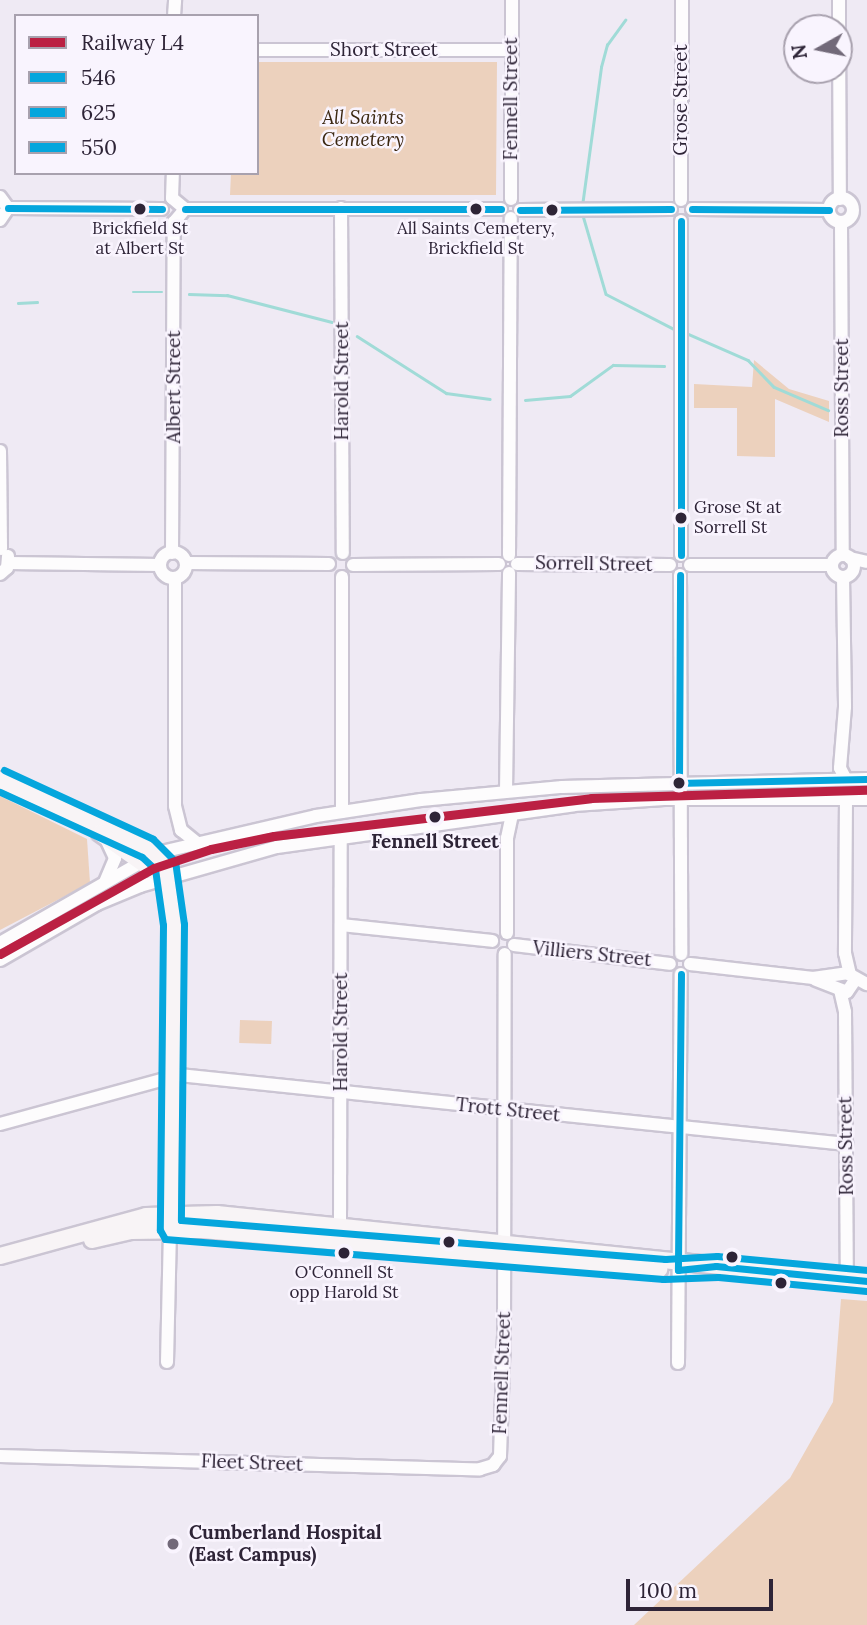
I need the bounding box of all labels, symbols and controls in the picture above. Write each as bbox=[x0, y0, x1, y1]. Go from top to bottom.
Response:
legend bbox=[14, 14, 259, 175]
north arrow bbox=[783, 14, 853, 84]
text: Railway L4 bbox=[81, 29, 184, 56]
street label: Fennell Street bbox=[500, 38, 522, 160]
street label: Short Street bbox=[330, 39, 438, 61]
text: N bbox=[786, 43, 812, 61]
street label: Grose Street bbox=[670, 44, 692, 156]
text: 546 bbox=[81, 64, 116, 91]
text: 625 bbox=[81, 99, 116, 126]
park label: All Saints Cemetery bbox=[322, 107, 404, 151]
text: 550 bbox=[81, 134, 117, 161]
marker: Brickfield St at Albert St bbox=[133, 202, 147, 216]
marker: All Saints Cemetery, Brickfield St bbox=[469, 202, 483, 216]
unlabelled marker bbox=[545, 203, 559, 217]
place label: Brickfield St at Albert St bbox=[92, 219, 188, 259]
place label: All Saints Cemetery, Brickfield St bbox=[397, 219, 555, 259]
street label: Harold Street bbox=[331, 321, 353, 441]
street label: Albert Street bbox=[163, 331, 185, 443]
street label: Ross Street bbox=[831, 338, 853, 438]
place label: Grose St at Sorrell St bbox=[694, 498, 782, 538]
marker: Grose St at Sorrell St bbox=[674, 511, 688, 525]
street label: Sorrell Street bbox=[535, 552, 653, 576]
unlabelled marker bbox=[672, 776, 686, 790]
marker: Fennell Street bbox=[424, 806, 446, 828]
place label: Fennell Street bbox=[371, 831, 499, 853]
street label: Villiers Street bbox=[531, 936, 653, 972]
street label: Harold Street bbox=[330, 972, 352, 1092]
street label: Trott Street bbox=[455, 1093, 561, 1127]
street label: Ross Street bbox=[834, 1096, 858, 1196]
unlabelled marker bbox=[442, 1235, 456, 1249]
marker: O'Connell St opp Harold St bbox=[337, 1246, 351, 1260]
unlabelled marker bbox=[725, 1250, 739, 1264]
place label: O'Connell St opp Harold St bbox=[289, 1263, 399, 1303]
unlabelled marker bbox=[774, 1276, 788, 1290]
street label: Fennell Street bbox=[488, 1311, 516, 1435]
street label: Fleet Street bbox=[201, 1450, 303, 1476]
place label: Cumberland Hospital (East Campus) bbox=[189, 1522, 382, 1566]
marker: Cumberland Hospital (East Campus) bbox=[163, 1534, 183, 1554]
scale bar bbox=[629, 1566, 776, 1610]
text: 100 m bbox=[639, 1577, 697, 1604]

